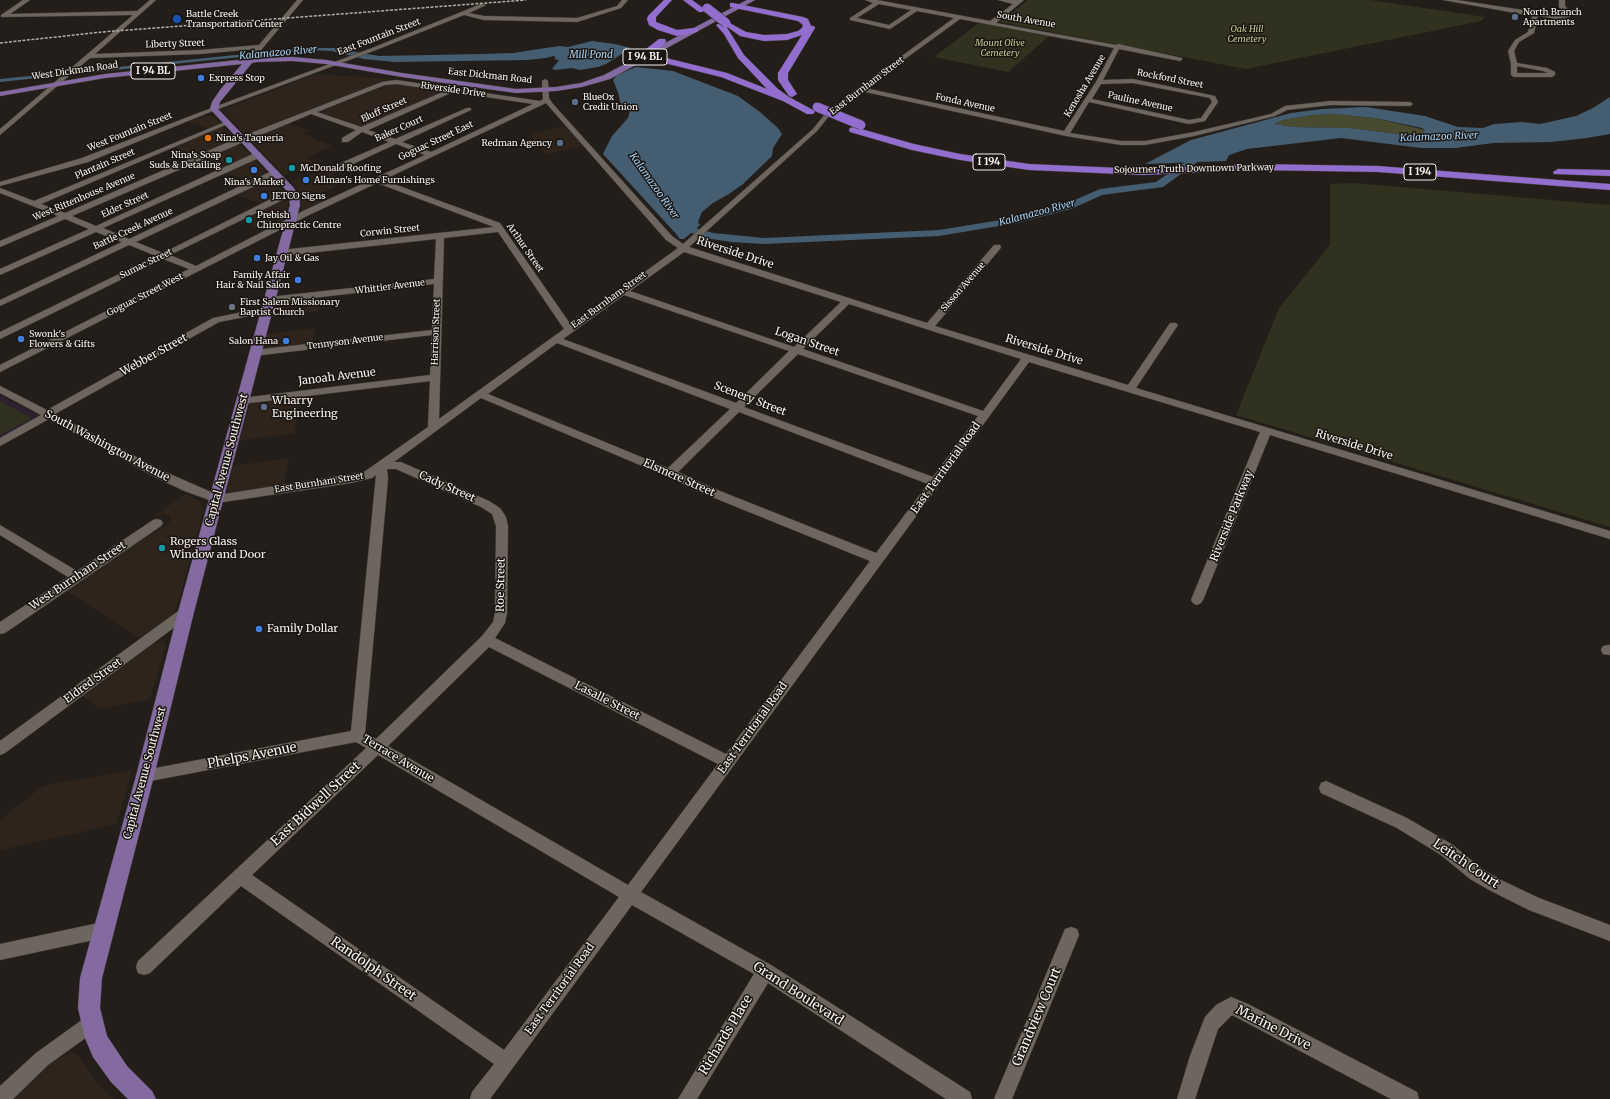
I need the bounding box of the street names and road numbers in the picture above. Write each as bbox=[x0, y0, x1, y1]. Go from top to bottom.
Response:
street label: South Avenue bbox=[996, 10, 1056, 30]
street label: East Fountain Street bbox=[336, 16, 422, 58]
street label: Liberty Street bbox=[145, 38, 205, 50]
road number: I 94 BL bbox=[623, 49, 667, 65]
street label: Kenosha Avenue bbox=[1062, 53, 1108, 119]
street label: East Burnham Street bbox=[828, 55, 906, 117]
street label: West Dickman Road bbox=[31, 60, 119, 82]
road number: I 94 BL bbox=[131, 63, 175, 79]
street label: East Dickman Road bbox=[447, 66, 533, 86]
street label: Rockford Street bbox=[1136, 67, 1204, 91]
street label: Riverside Drive bbox=[420, 80, 486, 100]
street label: Pauline Avenue bbox=[1107, 90, 1173, 114]
street label: Fonda Avenue bbox=[934, 91, 996, 115]
street label: Bluff Street bbox=[359, 95, 409, 125]
street label: West Fountain Street bbox=[86, 110, 174, 154]
street label: Baker Court bbox=[373, 114, 425, 144]
street label: Goguac Street East bbox=[397, 119, 475, 163]
street label: Plantain Street bbox=[73, 146, 137, 182]
road number: I 194 bbox=[973, 154, 1005, 170]
street label: Sojourner Truth Downtown Parkway bbox=[1114, 162, 1274, 176]
road number: I 194 bbox=[1404, 164, 1436, 180]
street label: West Rittenhouse Avenue bbox=[31, 171, 137, 223]
street label: Elder Street bbox=[100, 190, 150, 220]
street label: Battle Creek Avenue bbox=[92, 206, 174, 252]
street label: Arthur Street bbox=[504, 221, 546, 275]
street label: Corwin Street bbox=[360, 223, 420, 239]
street label: Riverside Drive bbox=[695, 234, 775, 272]
street label: Sumac Street bbox=[118, 247, 174, 281]
street label: Sisson Avenue bbox=[939, 260, 987, 314]
street label: East Burnham Street bbox=[569, 269, 649, 331]
street label: Goguac Street West bbox=[105, 271, 185, 319]
street label: Whittier Avenue bbox=[354, 277, 426, 297]
street label: Harrison Street bbox=[429, 299, 443, 365]
street label: Logan Street bbox=[773, 325, 841, 359]
street label: Webber Street bbox=[118, 331, 190, 379]
street label: Tennyson Avenue bbox=[306, 332, 384, 352]
street label: Riverside Drive bbox=[1004, 332, 1084, 368]
street label: Janoah Avenue bbox=[298, 366, 376, 388]
street label: Scenery Street bbox=[712, 379, 788, 419]
street label: Capital Avenue Southwest bbox=[203, 392, 251, 528]
street label: South Washington Avenue bbox=[42, 407, 172, 485]
street label: East Territorial Road bbox=[908, 420, 984, 516]
street label: Riverside Drive bbox=[1314, 427, 1394, 463]
street label: Elsmere Street bbox=[641, 456, 717, 500]
street label: Riverside Parkway bbox=[1208, 468, 1256, 564]
street label: Cady Street bbox=[417, 469, 477, 505]
street label: East Burnham Street bbox=[274, 471, 364, 495]
street label: West Burnham Street bbox=[27, 539, 129, 613]
street label: Roe Street bbox=[494, 558, 508, 612]
street label: Eldred Street bbox=[61, 656, 125, 706]
street label: Lasalle Street bbox=[572, 679, 642, 723]
street label: East Territorial Road bbox=[715, 680, 791, 776]
street label: Capital Avenue Southwest bbox=[121, 705, 169, 841]
street label: Terrace Avenue bbox=[360, 732, 436, 786]
street label: Phelps Avenue bbox=[206, 740, 298, 772]
street label: East Bidwell Street bbox=[268, 758, 364, 850]
street label: Leitch Court bbox=[1430, 836, 1502, 892]
street label: Randolph Street bbox=[327, 934, 419, 1004]
street label: East Territorial Road bbox=[522, 941, 598, 1037]
street label: Grand Boulevard bbox=[750, 959, 846, 1029]
street label: Grandview Court bbox=[1009, 965, 1065, 1069]
street label: Richards Place bbox=[696, 992, 756, 1078]
street label: Marine Drive bbox=[1233, 1002, 1313, 1054]

